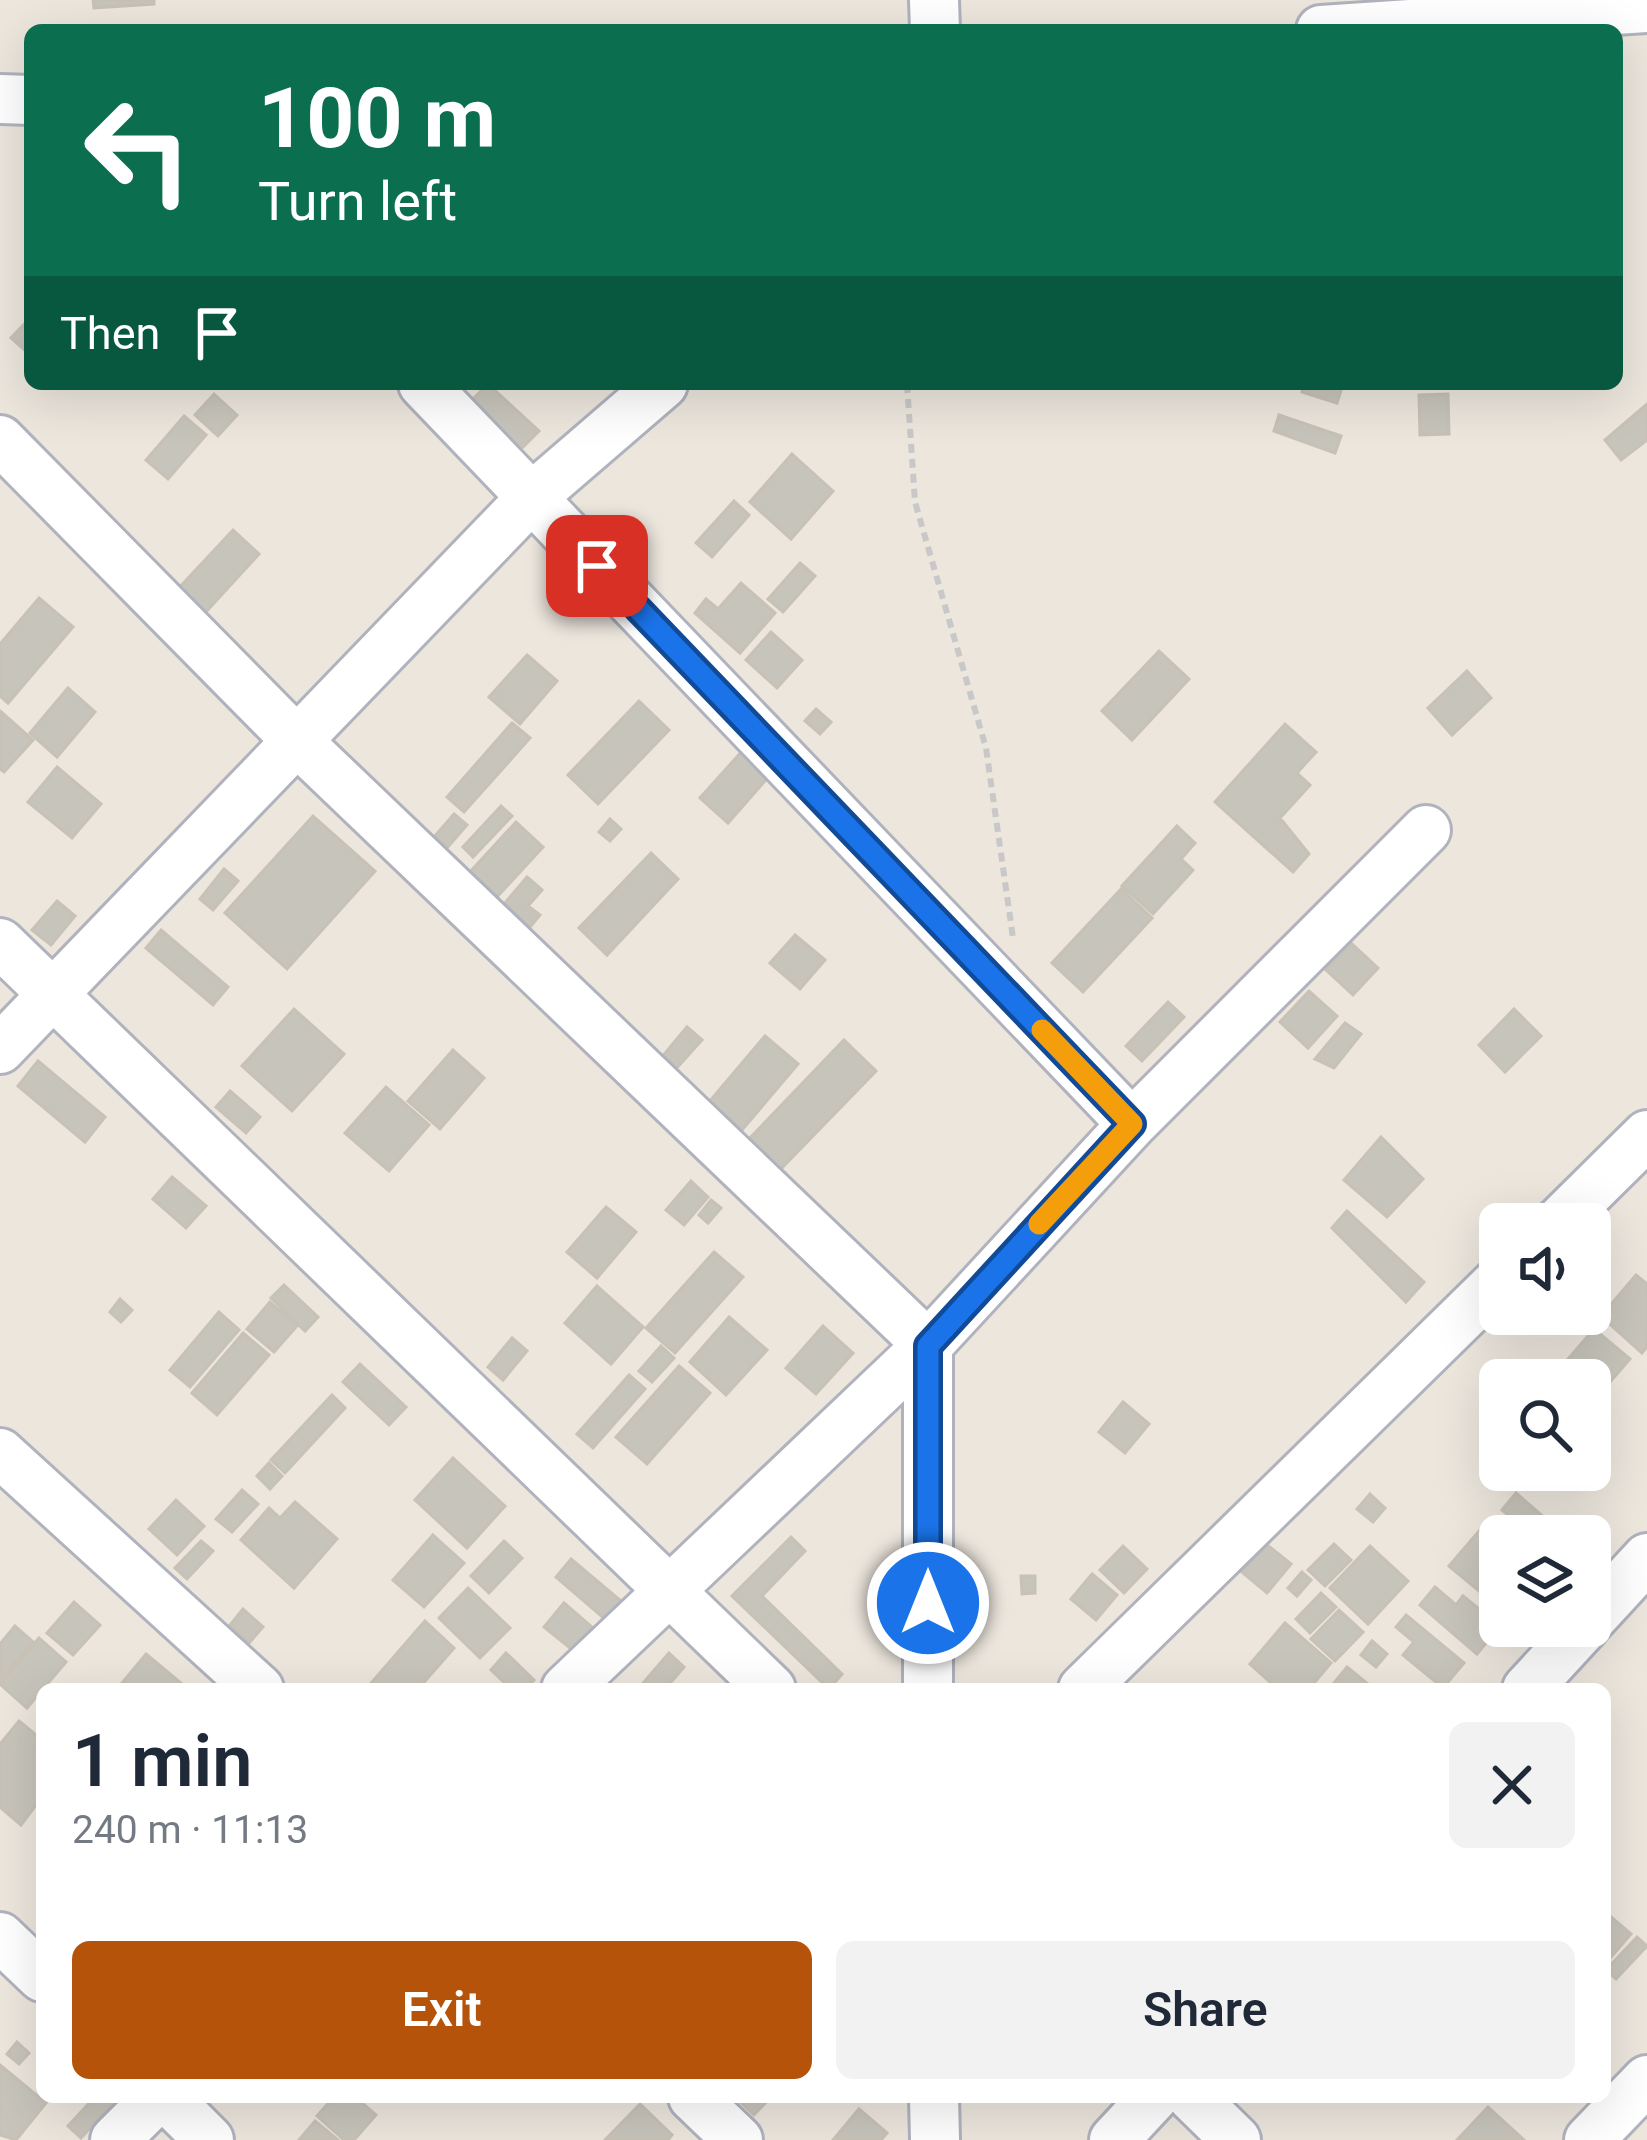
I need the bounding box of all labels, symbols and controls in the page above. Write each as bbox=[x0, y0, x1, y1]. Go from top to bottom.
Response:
text: 100 m bbox=[258, 69, 496, 168]
icon: left bbox=[60, 72, 216, 228]
text: Turn left bbox=[258, 170, 457, 233]
icon: arrive bbox=[184, 300, 250, 366]
text: Then bbox=[60, 307, 160, 360]
pin bbox=[546, 515, 648, 617]
icon: arrive bbox=[564, 533, 630, 599]
map controls bbox=[1479, 1203, 1611, 1647]
button: sound bbox=[1479, 1203, 1611, 1335]
button: search bbox=[1479, 1359, 1611, 1491]
button: layers bbox=[1479, 1515, 1611, 1647]
position arrow bbox=[865, 1540, 991, 1666]
text: 1 min bbox=[72, 1719, 253, 1804]
button: close bbox=[1449, 1722, 1575, 1848]
text: 240 m · 11:13 bbox=[72, 1807, 308, 1853]
button: Exit bbox=[72, 1941, 812, 2079]
button: Share bbox=[836, 1941, 1575, 2079]

